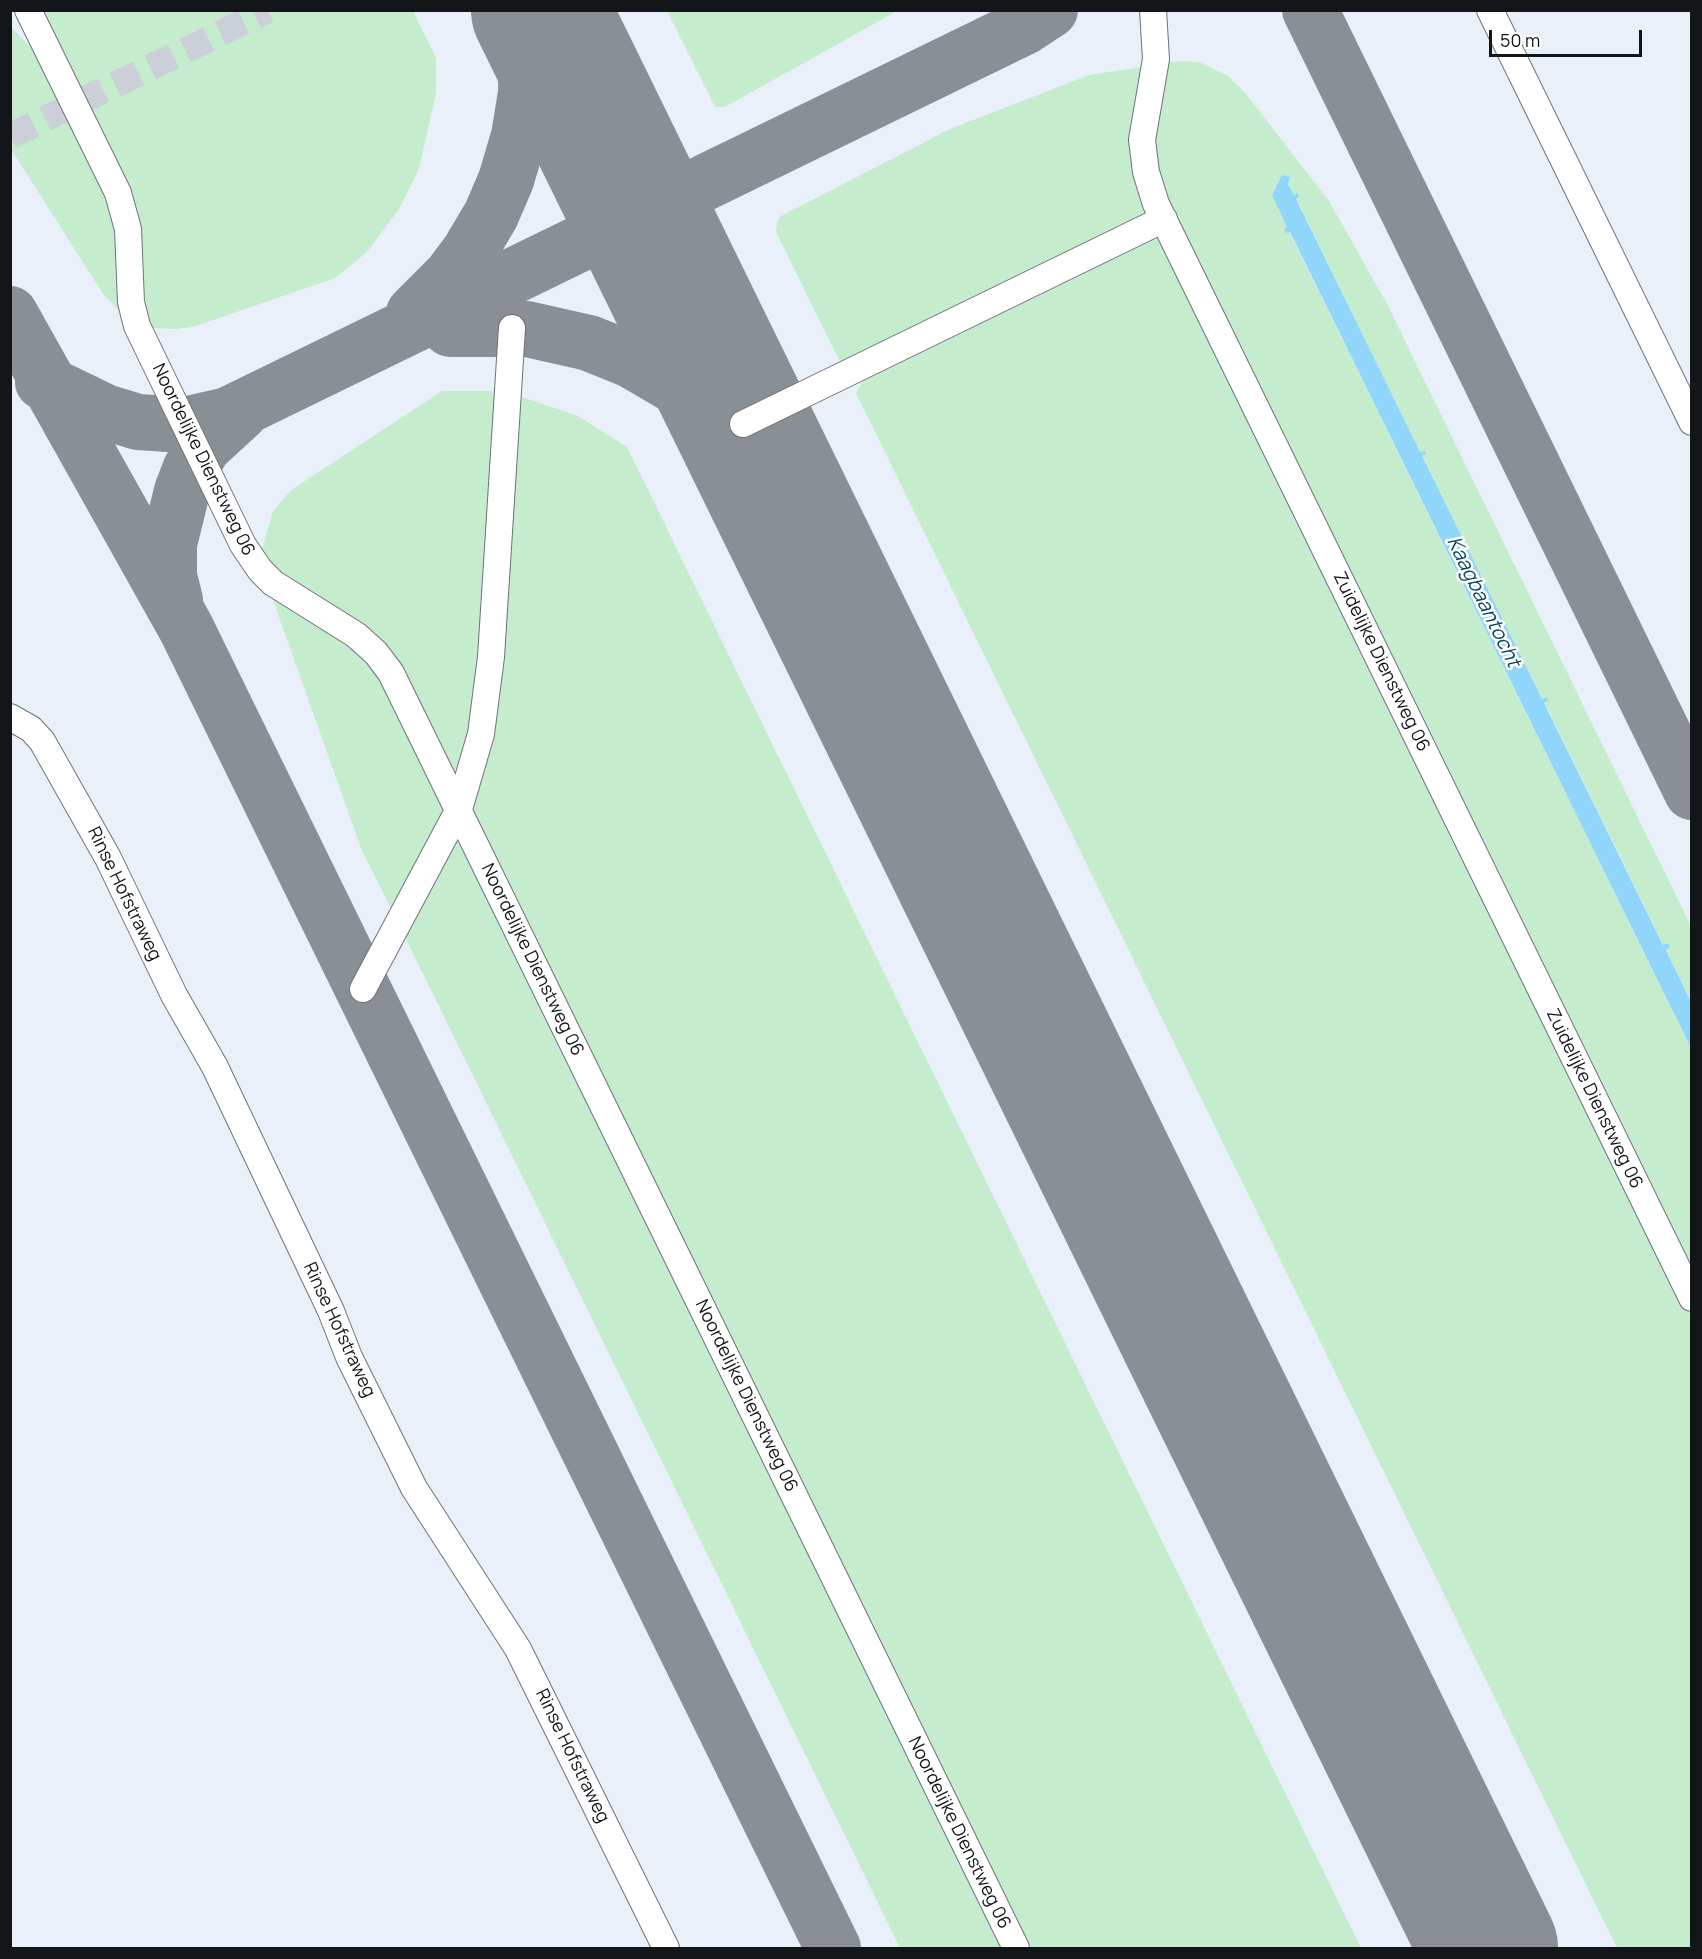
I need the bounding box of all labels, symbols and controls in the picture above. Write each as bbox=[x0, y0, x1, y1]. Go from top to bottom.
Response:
scale bar bbox=[1492, 18, 1645, 56]
text: 50 m bbox=[1500, 28, 1540, 52]
street label: Noordelijke Dienstweg 06 bbox=[147, 360, 259, 560]
water label: Kaagbaantocht bbox=[1441, 533, 1525, 671]
street label: Zuidelijke Dienstweg 06 bbox=[1328, 569, 1434, 755]
street label: Rinse Hofstraweg bbox=[82, 824, 166, 964]
street label: Noordelijke Dienstweg 06 bbox=[476, 860, 588, 1060]
street label: Zuidelijke Dienstweg 06 bbox=[1541, 1006, 1647, 1192]
street label: Rinse Hofstraweg bbox=[298, 1259, 380, 1401]
street label: Noordelijke Dienstweg 06 bbox=[690, 1296, 802, 1496]
street label: Rinse Hofstraweg bbox=[530, 1686, 614, 1826]
street label: Noordelijke Dienstweg 06 bbox=[903, 1733, 1015, 1933]

